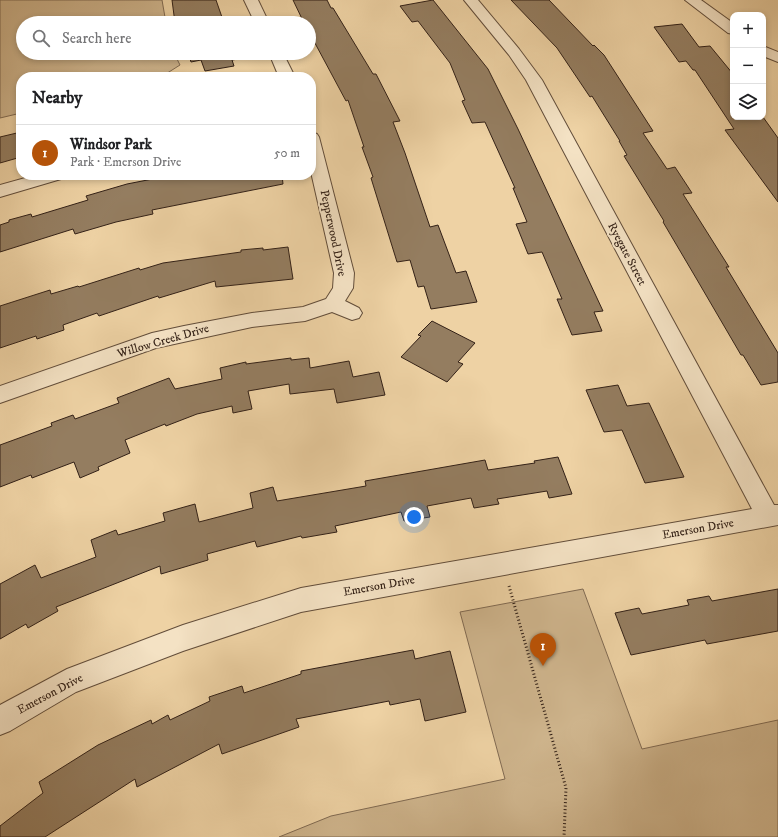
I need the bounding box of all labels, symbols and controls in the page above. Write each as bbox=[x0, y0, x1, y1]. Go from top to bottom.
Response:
map controls bbox=[730, 12, 766, 120]
button: + bbox=[730, 12, 766, 48]
search box bbox=[16, 16, 316, 60]
icon: search bbox=[30, 27, 52, 49]
text: Search here bbox=[62, 29, 131, 48]
button: − bbox=[730, 48, 766, 84]
button: layers bbox=[730, 84, 766, 120]
text: Nearby bbox=[32, 87, 82, 109]
text: Windsor Park bbox=[70, 135, 152, 154]
text: 1 bbox=[43, 145, 47, 161]
text: 50 m bbox=[274, 145, 300, 161]
text: Park · Emerson Drive bbox=[70, 154, 181, 170]
street label: Pepperwood Drive bbox=[317, 188, 349, 278]
street label: Ryegate Street bbox=[604, 220, 650, 288]
street label: Willow Creek Drive bbox=[114, 321, 211, 362]
your location bbox=[404, 507, 424, 527]
street label: Emerson Drive bbox=[661, 515, 735, 543]
street label: Emerson Drive bbox=[342, 572, 416, 600]
pin: 1 bbox=[530, 633, 556, 666]
street label: Emerson Drive bbox=[15, 670, 85, 718]

